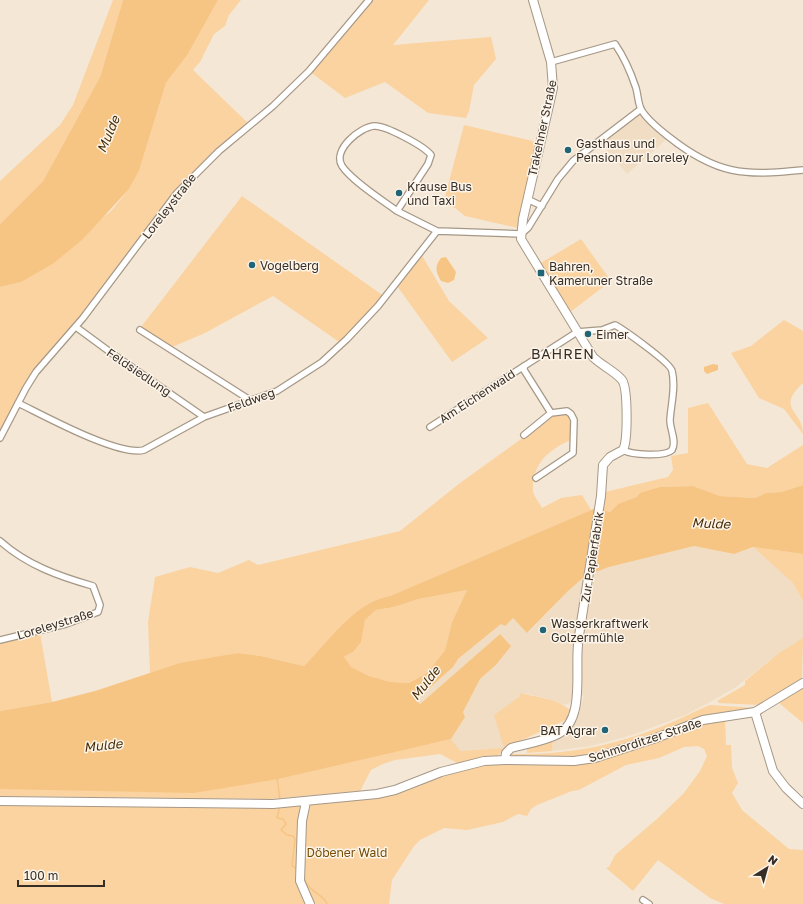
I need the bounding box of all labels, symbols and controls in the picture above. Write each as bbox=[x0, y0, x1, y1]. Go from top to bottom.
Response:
street label: Trakehner Straße bbox=[524, 78, 560, 178]
water label: Mulde bbox=[93, 112, 123, 155]
place label: Gasthaus und Pension zur Loreley bbox=[576, 136, 689, 165]
marker: Gasthaus und Pension zur Loreley bbox=[563, 145, 573, 155]
street label: Loreleystraße bbox=[139, 170, 199, 242]
place label: Krause Bus und Taxi bbox=[407, 179, 472, 208]
marker: Krause Bus und Taxi bbox=[394, 188, 404, 198]
place label: Vogelberg bbox=[260, 258, 319, 273]
place label: Bahren, Kameruner Straße bbox=[549, 259, 653, 288]
marker: Vogelberg bbox=[247, 260, 257, 270]
marker: Bahren, Kameruner Straße bbox=[536, 268, 546, 278]
place label: Eimer bbox=[596, 327, 629, 342]
marker: Eimer bbox=[583, 329, 593, 339]
street label: Feldsiedlung bbox=[104, 345, 174, 399]
district label: BAHREN bbox=[531, 345, 595, 362]
street label: Am Eichenwald bbox=[436, 366, 518, 426]
street label: Feldweg bbox=[225, 385, 277, 415]
street label: Zur Papierfabrik bbox=[577, 510, 607, 604]
water label: Mulde bbox=[691, 514, 732, 532]
street label: Loreleystraße bbox=[15, 605, 95, 643]
place label: Wasserkraftwerk Golzermühle bbox=[551, 616, 649, 645]
marker: Wasserkraftwerk Golzermühle bbox=[538, 625, 548, 635]
water label: Mulde bbox=[407, 662, 444, 703]
street label: Schmorditzer Straße bbox=[587, 715, 703, 765]
place label: BAT Agrar bbox=[540, 723, 597, 738]
marker: BAT Agrar bbox=[600, 725, 610, 735]
water label: Mulde bbox=[83, 735, 124, 755]
park label: Döbener Wald bbox=[307, 845, 387, 860]
north arrow bbox=[747, 848, 787, 888]
text: N bbox=[766, 852, 781, 867]
scale bar bbox=[18, 862, 104, 888]
text: 100 m bbox=[24, 868, 58, 883]

